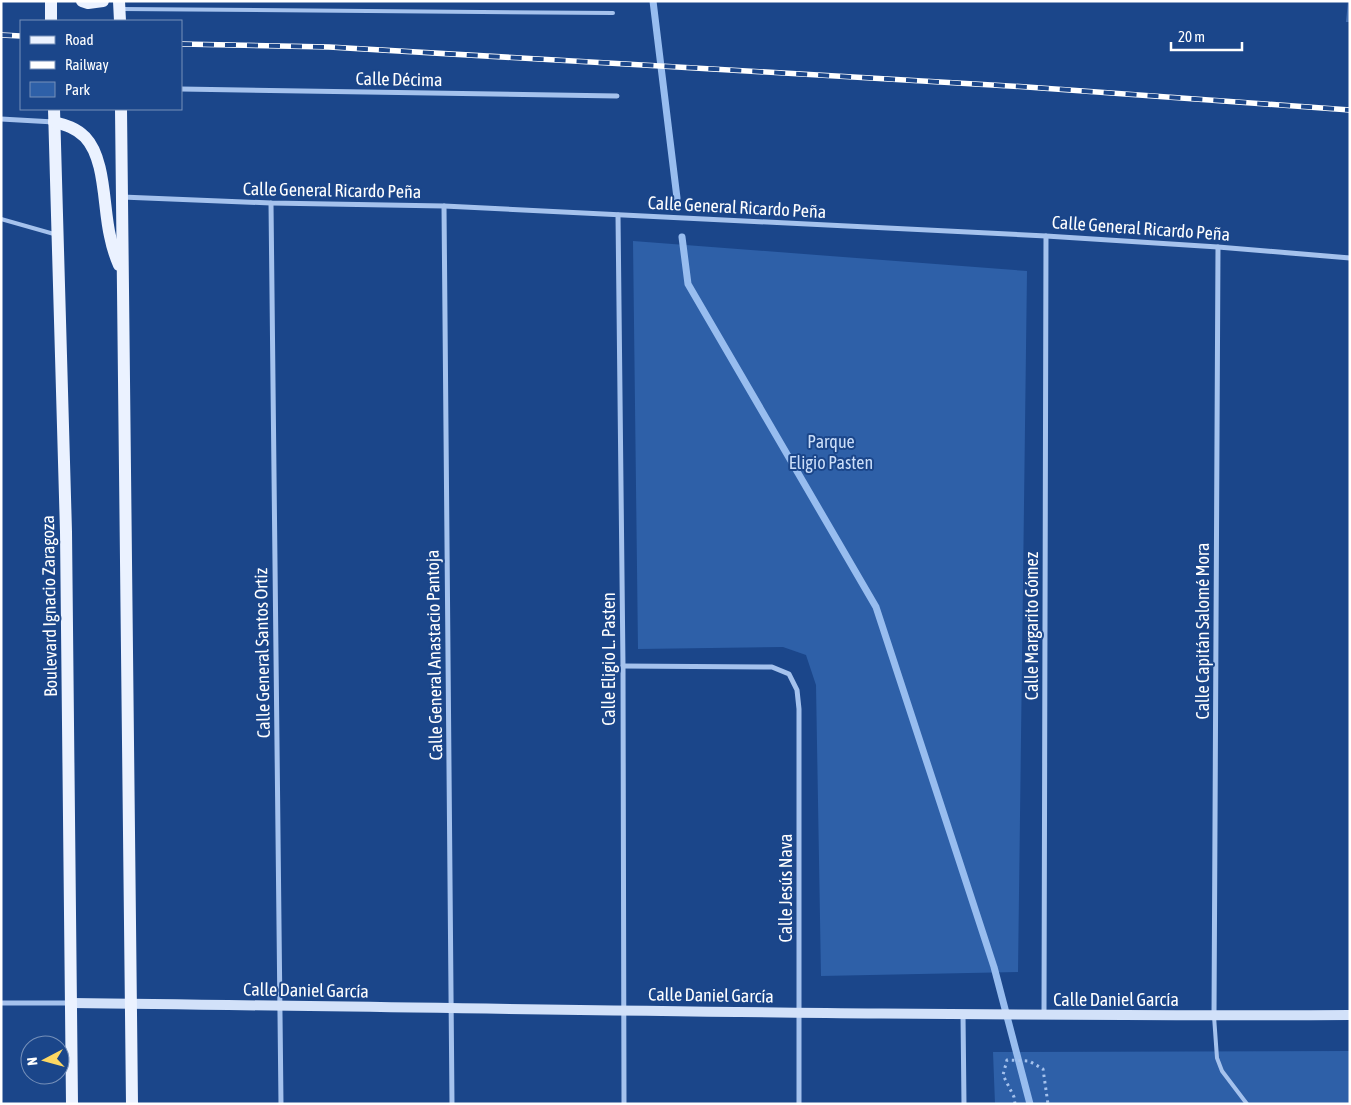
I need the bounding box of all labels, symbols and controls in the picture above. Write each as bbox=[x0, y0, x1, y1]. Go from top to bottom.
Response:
legend bbox=[20, 20, 182, 110]
scale bar bbox=[1171, 20, 1242, 52]
text: 20 m bbox=[1178, 28, 1205, 45]
text: Road bbox=[65, 31, 94, 48]
text: Railway bbox=[65, 56, 109, 73]
street label: Calle Décima bbox=[355, 68, 443, 90]
text: Park bbox=[65, 81, 90, 98]
street label: Calle General Ricardo Peña bbox=[243, 178, 421, 202]
street label: Calle General Ricardo Peña bbox=[647, 192, 827, 222]
street label: Calle General Ricardo Peña bbox=[1051, 211, 1231, 245]
park label: Parque Eligio Pasten bbox=[789, 431, 873, 473]
street label: Boulevard Ignacio Zaragoza bbox=[37, 515, 61, 697]
street label: Calle Capitán Salomé Mora bbox=[1192, 543, 1213, 719]
street label: Calle General Anastacio Pantoja bbox=[422, 549, 446, 761]
street label: Calle Margarito Gómez bbox=[1021, 551, 1042, 700]
street label: Calle General Santos Ortiz bbox=[250, 567, 274, 738]
street label: Calle Eligio L. Pasten bbox=[598, 592, 619, 726]
street label: Calle Jesús Nava bbox=[775, 834, 796, 942]
street label: Calle Daniel García bbox=[243, 978, 369, 1002]
street label: Calle Daniel García bbox=[648, 983, 774, 1007]
street label: Calle Daniel García bbox=[1053, 989, 1179, 1010]
north arrow bbox=[20, 1035, 70, 1085]
text: N bbox=[24, 1056, 40, 1066]

